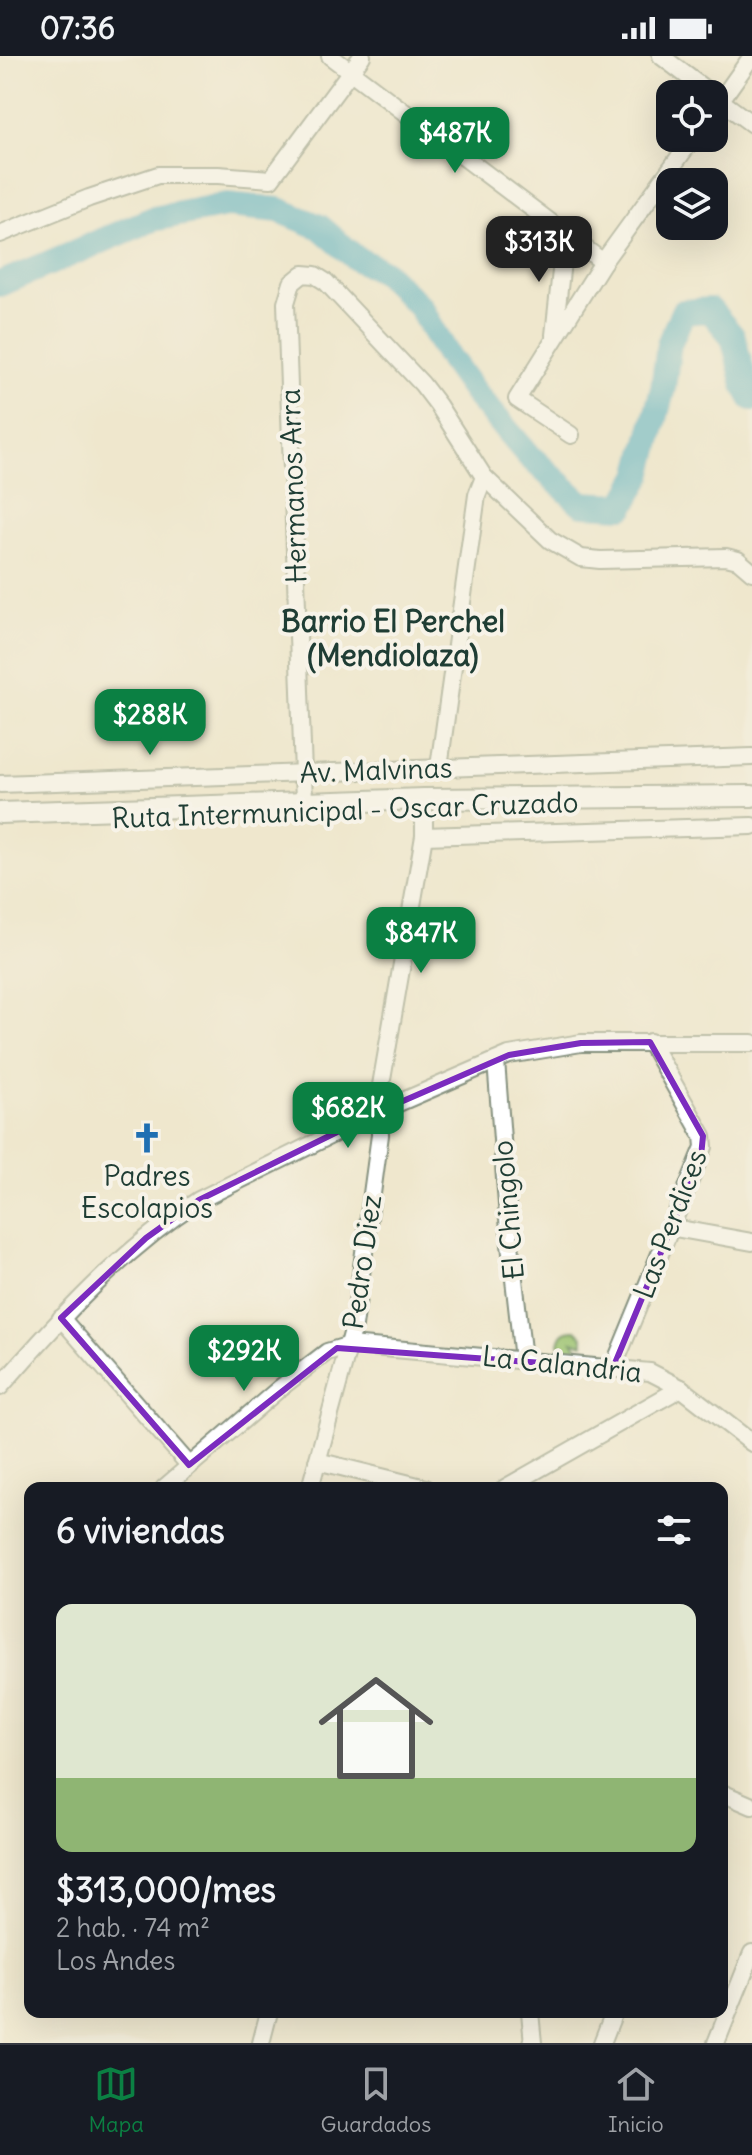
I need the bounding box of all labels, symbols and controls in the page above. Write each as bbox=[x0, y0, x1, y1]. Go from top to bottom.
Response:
text: 07:36 bbox=[40, 9, 115, 47]
map controls bbox=[656, 80, 728, 240]
button: locate bbox=[656, 80, 728, 152]
pin: $487K bbox=[399, 107, 511, 175]
text: $487K bbox=[418, 116, 492, 149]
button: layers bbox=[656, 168, 728, 240]
pin: $313K bbox=[483, 216, 595, 284]
text: $313K bbox=[504, 225, 574, 258]
street label: Hermanos Arra bbox=[272, 388, 314, 584]
district label: Barrio El Perchel (Mendiolaza) bbox=[281, 602, 505, 674]
pin: $288K bbox=[94, 689, 206, 757]
text: $288K bbox=[113, 698, 187, 731]
street label: Av. Malvinas bbox=[299, 749, 453, 791]
street label: Ruta Intermunicipal - Oscar Cruzado bbox=[111, 784, 579, 836]
pin: $847K bbox=[365, 907, 477, 975]
text: $847K bbox=[385, 916, 457, 949]
pin: $682K bbox=[292, 1082, 404, 1150]
text: $682K bbox=[311, 1091, 385, 1124]
church icon: Padres Escolapios bbox=[130, 1121, 164, 1155]
street label: El Chingolo bbox=[484, 1139, 532, 1281]
street label: Las Perdices bbox=[625, 1144, 715, 1304]
place label: Padres Escolapios bbox=[81, 1158, 213, 1226]
street label: Pedro Diez bbox=[335, 1192, 389, 1332]
pin: $292K bbox=[188, 1325, 300, 1393]
text: $292K bbox=[207, 1334, 281, 1367]
street label: La Calandria bbox=[480, 1338, 644, 1390]
icon: filters bbox=[652, 1508, 696, 1552]
text: 6 viviendas bbox=[56, 1509, 225, 1552]
icon: home bbox=[304, 1656, 448, 1800]
text: $313,000/mes bbox=[56, 1868, 276, 1911]
text: 2 hab. · 74 m² bbox=[56, 1911, 210, 1944]
text: Los Andes bbox=[56, 1944, 175, 1977]
tab: Mapa bbox=[88, 2062, 144, 2138]
tab: Guardados bbox=[321, 2062, 431, 2138]
tab: Inicio bbox=[608, 2062, 664, 2138]

